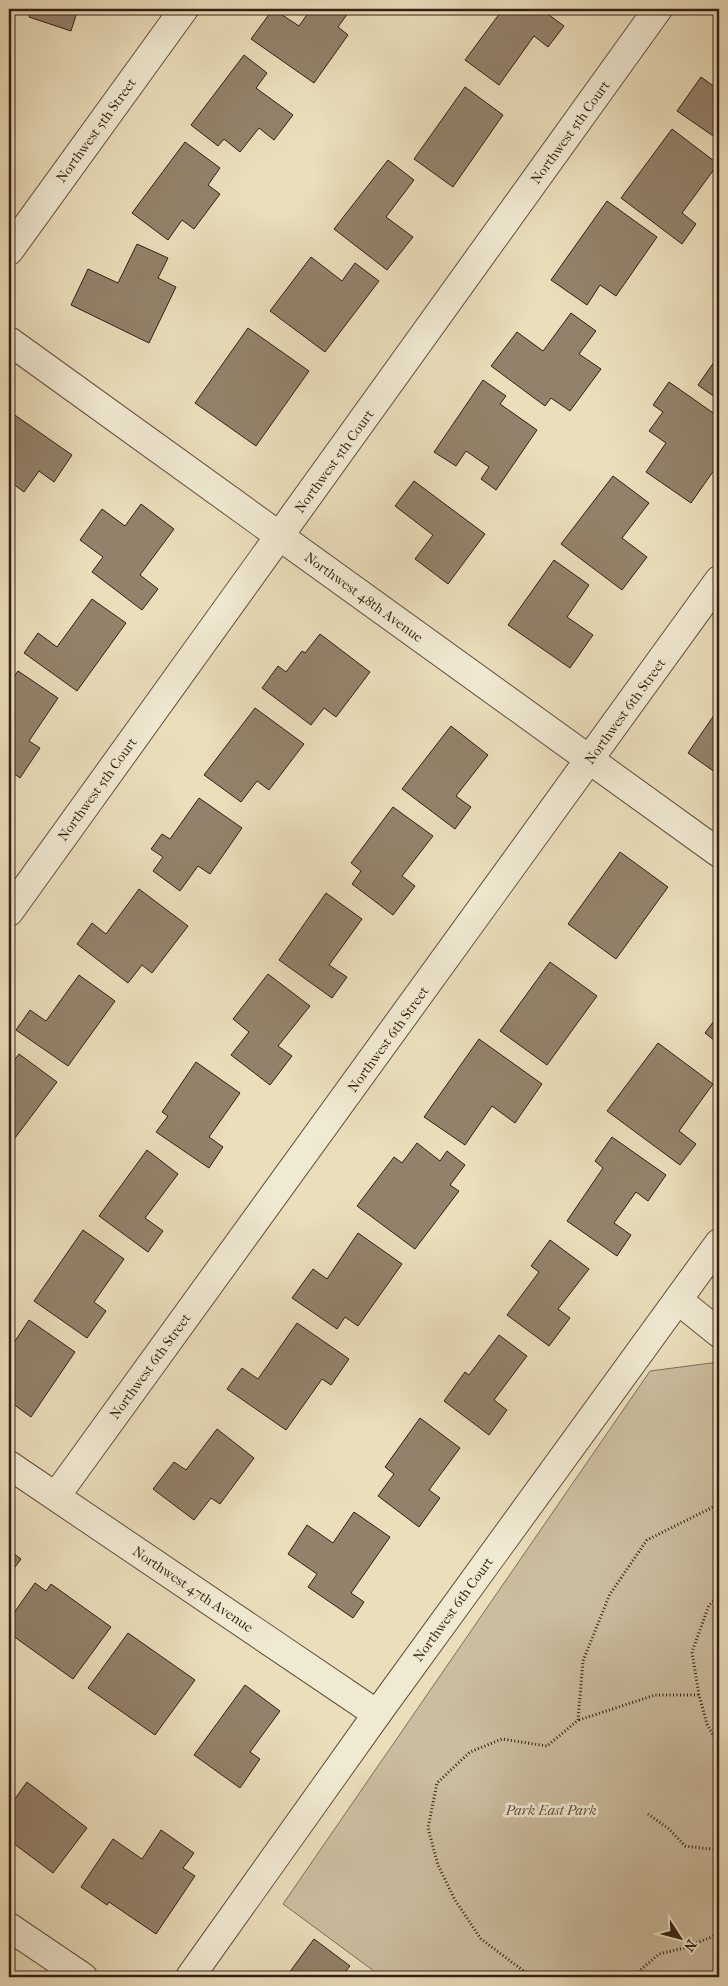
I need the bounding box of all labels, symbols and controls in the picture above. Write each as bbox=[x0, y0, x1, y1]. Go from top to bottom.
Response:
street label: Northwest 5th Street bbox=[53, 75, 140, 186]
street label: Northwest 5th Court bbox=[527, 77, 614, 187]
street label: Northwest 5th Court bbox=[291, 406, 378, 516]
street label: Northwest 48th Avenue bbox=[301, 549, 426, 646]
street label: Northwest 6th Street bbox=[581, 655, 669, 768]
street label: Northwest 5th Court bbox=[54, 734, 141, 844]
street label: Northwest 6th Street bbox=[344, 983, 432, 1096]
street label: Northwest 6th Street bbox=[106, 1310, 194, 1423]
street label: Northwest 47th Avenue bbox=[129, 1543, 256, 1636]
street label: Northwest 6th Court bbox=[410, 1554, 497, 1665]
park label: Park East Park bbox=[504, 1802, 597, 1819]
north arrow bbox=[656, 1914, 706, 1964]
text: N bbox=[680, 1936, 700, 1955]

